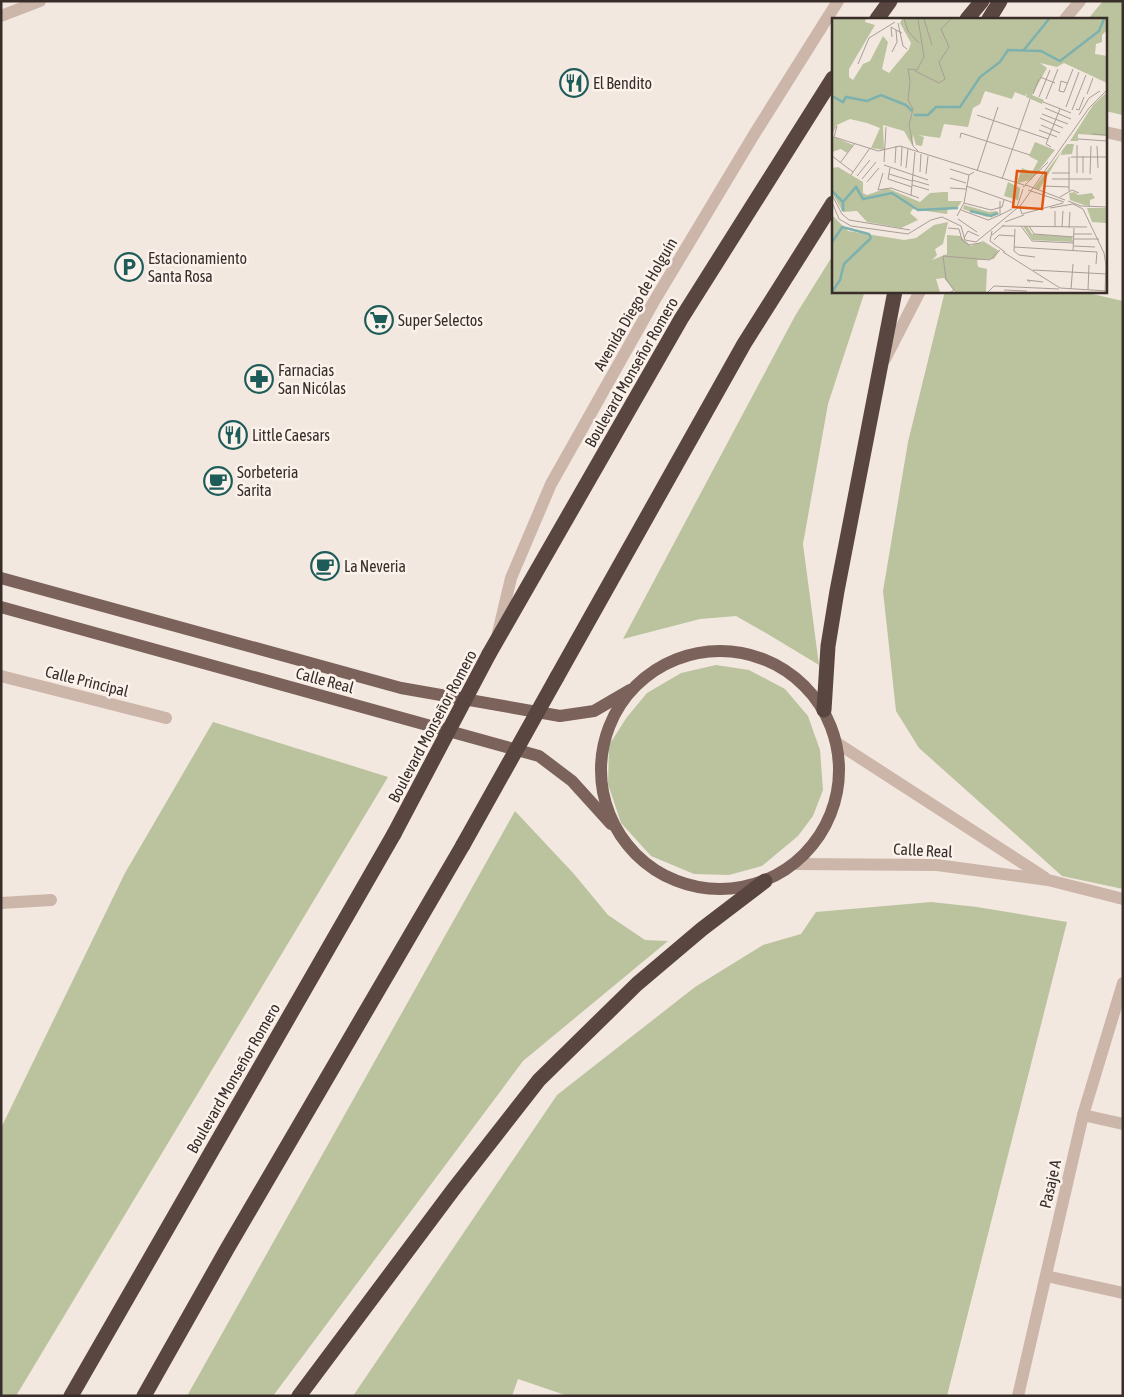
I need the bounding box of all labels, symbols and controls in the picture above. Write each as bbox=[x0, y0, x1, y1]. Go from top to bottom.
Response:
inset map bbox=[832, 18, 1106, 292]
restaurant icon: El Bendito bbox=[559, 68, 589, 98]
place label: El Bendito bbox=[593, 74, 652, 92]
street label: Avenida Diego de Holguín bbox=[590, 234, 681, 374]
place label: Estacionamiento Santa Rosa bbox=[148, 249, 247, 285]
parking icon: Estacionamiento Santa Rosa bbox=[114, 252, 144, 282]
street label: Boulevard Monseñor Romero bbox=[581, 294, 681, 450]
supermarket icon: Super Selectos bbox=[364, 305, 394, 335]
place label: Super Selectos bbox=[398, 311, 483, 330]
place label: Farnacias San Nicólas bbox=[278, 361, 346, 397]
pharmacy icon: Farnacias San Nicólas bbox=[244, 364, 274, 394]
restaurant icon: Little Caesars bbox=[218, 420, 248, 450]
place label: Little Caesars bbox=[252, 426, 330, 444]
place label: Sorbeteria Sarita bbox=[237, 463, 298, 499]
cafe icon: Sorbeteria Sarita bbox=[203, 466, 233, 496]
cafe icon: La Neveria bbox=[310, 551, 340, 581]
place label: La Neveria bbox=[344, 557, 406, 575]
street label: Boulevard Monseñor Romero bbox=[384, 647, 480, 805]
street label: Calle Principal bbox=[43, 662, 131, 701]
street label: Calle Real bbox=[294, 664, 357, 697]
street label: Calle Real bbox=[893, 839, 954, 861]
street label: Boulevard Monseñor Romero bbox=[183, 1000, 283, 1156]
street label: Pasaje A bbox=[1036, 1158, 1065, 1210]

